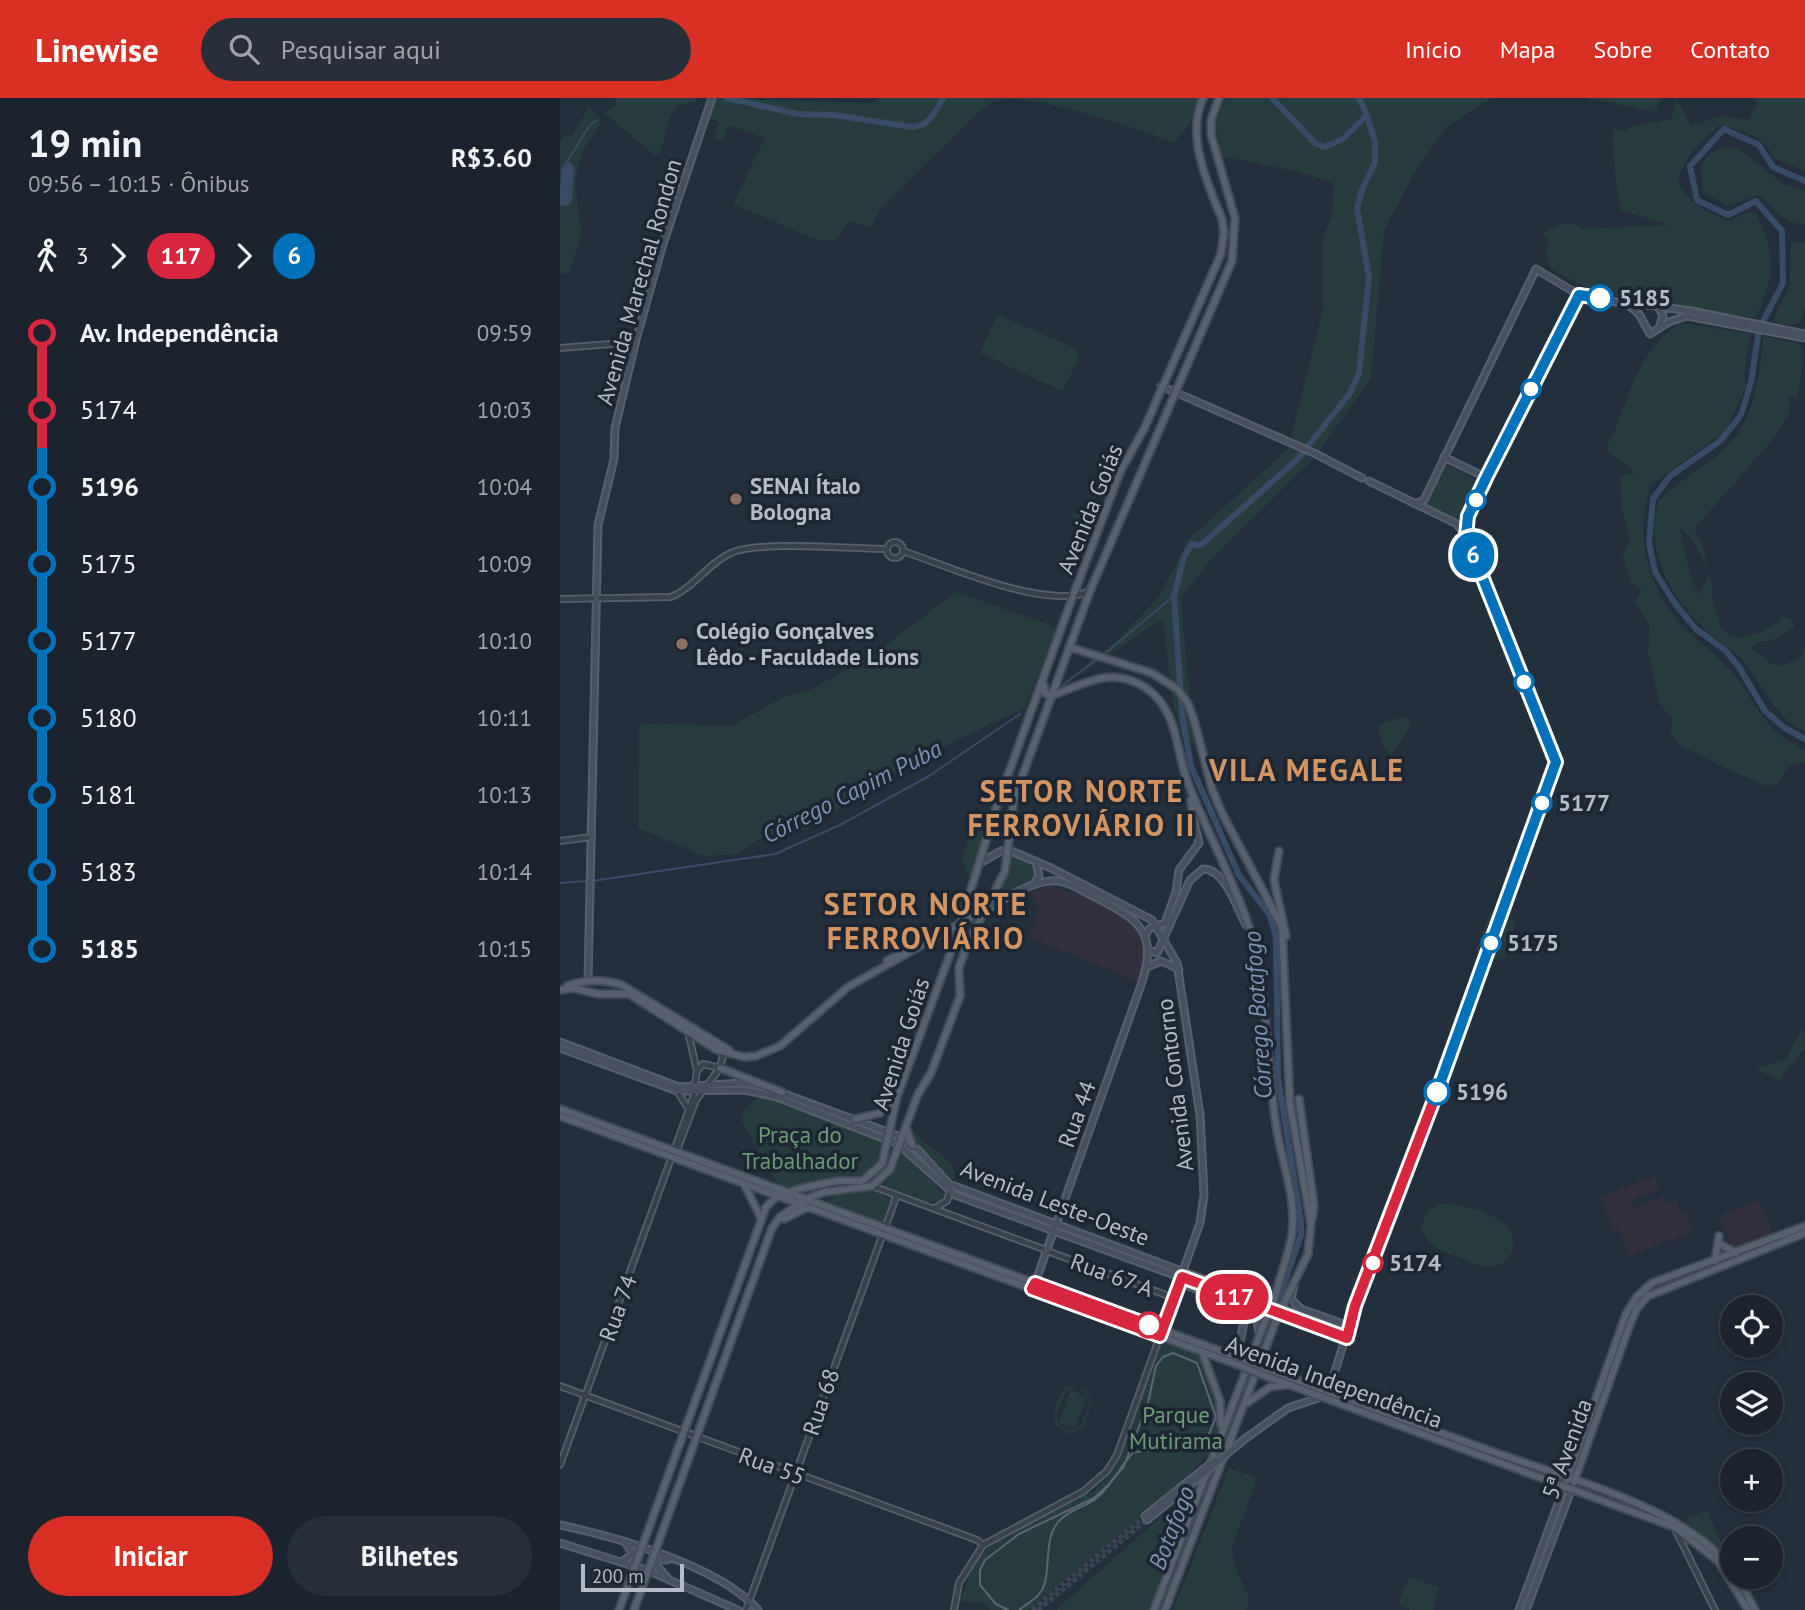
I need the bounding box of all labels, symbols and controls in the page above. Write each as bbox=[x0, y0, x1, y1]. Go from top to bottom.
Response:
search box bbox=[201, 18, 691, 81]
text: Linewise bbox=[35, 28, 159, 71]
icon: search bbox=[225, 30, 263, 68]
text: Pesquisar aqui bbox=[281, 33, 441, 66]
text: Início bbox=[1405, 34, 1462, 65]
text: Mapa bbox=[1500, 34, 1555, 65]
text: Sobre bbox=[1593, 34, 1652, 65]
text: Contato bbox=[1690, 34, 1770, 65]
text: 19 min bbox=[28, 118, 142, 167]
text: R$3.60 bbox=[451, 141, 532, 174]
street label: Avenida Marechal Rondon bbox=[589, 155, 688, 408]
text: 09:56 – 10:15 · Ônibus bbox=[28, 169, 250, 198]
icon: walk bbox=[28, 237, 66, 275]
icon: forward bbox=[99, 237, 137, 275]
icon: forward bbox=[225, 237, 263, 275]
text: 117 bbox=[161, 240, 201, 271]
text: 6 bbox=[287, 240, 301, 271]
text: 3 bbox=[76, 241, 89, 270]
place label: 5185 bbox=[1619, 283, 1671, 312]
marker: 5185 bbox=[1587, 285, 1613, 311]
text: Av. Independência bbox=[80, 316, 279, 349]
text: 09:59 bbox=[477, 318, 532, 347]
unlabelled marker bbox=[1521, 379, 1541, 399]
text: 5174 bbox=[80, 393, 137, 426]
text: 10:03 bbox=[477, 395, 532, 424]
street label: Avenida Goiás bbox=[1050, 440, 1129, 578]
text: 5196 bbox=[80, 470, 139, 503]
place label: SENAI Ítalo Bologna bbox=[750, 471, 861, 526]
text: 10:04 bbox=[477, 472, 532, 501]
unlabelled marker bbox=[1466, 490, 1486, 510]
marker: SENAI Ítalo Bologna bbox=[728, 491, 744, 507]
line badge: 6 bbox=[1450, 532, 1496, 578]
text: 6 bbox=[1466, 539, 1480, 570]
text: 5175 bbox=[80, 547, 137, 580]
text: 10:09 bbox=[477, 549, 532, 578]
place label: Colégio Gonçalves Lêdo - Faculdade Lions bbox=[696, 616, 919, 671]
text: 5177 bbox=[80, 624, 137, 657]
text: 10:10 bbox=[477, 626, 532, 655]
marker: Colégio Gonçalves Lêdo - Faculdade Lions bbox=[674, 636, 690, 652]
unlabelled marker bbox=[1514, 672, 1534, 692]
text: 5180 bbox=[80, 701, 137, 734]
text: 10:11 bbox=[477, 703, 532, 732]
water label: Córrego Capim Puba bbox=[757, 733, 947, 850]
district label: VILA MEGALE bbox=[1208, 750, 1405, 789]
district label: SETOR NORTE FERROVIÁRIO II bbox=[968, 771, 1196, 844]
text: 5181 bbox=[80, 778, 137, 811]
text: 10:13 bbox=[477, 780, 532, 809]
place label: 5177 bbox=[1558, 788, 1610, 817]
marker: 5177 bbox=[1532, 793, 1552, 813]
text: 5183 bbox=[80, 855, 137, 888]
text: 10:14 bbox=[477, 857, 532, 886]
district label: SETOR NORTE FERROVIÁRIO bbox=[824, 884, 1028, 957]
place label: 5175 bbox=[1507, 928, 1559, 957]
water label: Córrego Botafogo bbox=[1236, 930, 1279, 1100]
text: 5185 bbox=[80, 932, 139, 965]
marker: 5175 bbox=[1481, 933, 1501, 953]
text: 10:15 bbox=[477, 934, 532, 963]
street label: Avenida Goiás bbox=[865, 974, 936, 1114]
street label: Avenida Contorno bbox=[1150, 997, 1199, 1173]
street label: Rua 44 bbox=[1051, 1076, 1102, 1151]
place label: 5196 bbox=[1456, 1077, 1508, 1106]
marker: 5196 bbox=[1424, 1079, 1450, 1105]
park label: Praça do Trabalhador bbox=[742, 1120, 858, 1175]
street label: Avenida Leste-Oeste bbox=[957, 1153, 1154, 1252]
street label: Rua 67 A bbox=[1067, 1246, 1158, 1303]
place label: 5174 bbox=[1389, 1248, 1441, 1277]
marker: 5174 bbox=[1363, 1253, 1383, 1273]
street label: Rua 74 bbox=[592, 1270, 643, 1345]
line badge: 117 bbox=[1194, 1274, 1274, 1320]
text: 117 bbox=[1214, 1281, 1254, 1312]
map controls bbox=[1720, 1295, 1783, 1589]
button: locate bbox=[1720, 1295, 1783, 1358]
unlabelled marker bbox=[1136, 1312, 1162, 1338]
street label: Avenida Independência bbox=[1222, 1329, 1446, 1434]
street label: Rua 68 bbox=[796, 1365, 845, 1439]
button: layers bbox=[1720, 1372, 1783, 1435]
street label: 5ª Avenida bbox=[1535, 1395, 1598, 1503]
park label: Parque Mutirama bbox=[1129, 1400, 1223, 1455]
street label: Rua 55 bbox=[735, 1440, 809, 1491]
button: + bbox=[1720, 1449, 1783, 1512]
water label: Botafogo bbox=[1141, 1482, 1202, 1574]
button: Iniciar bbox=[28, 1516, 273, 1596]
button: Bilhetes bbox=[287, 1516, 532, 1596]
button: − bbox=[1720, 1526, 1783, 1589]
scale bar bbox=[581, 1561, 684, 1593]
text: 200 m bbox=[592, 1564, 644, 1588]

